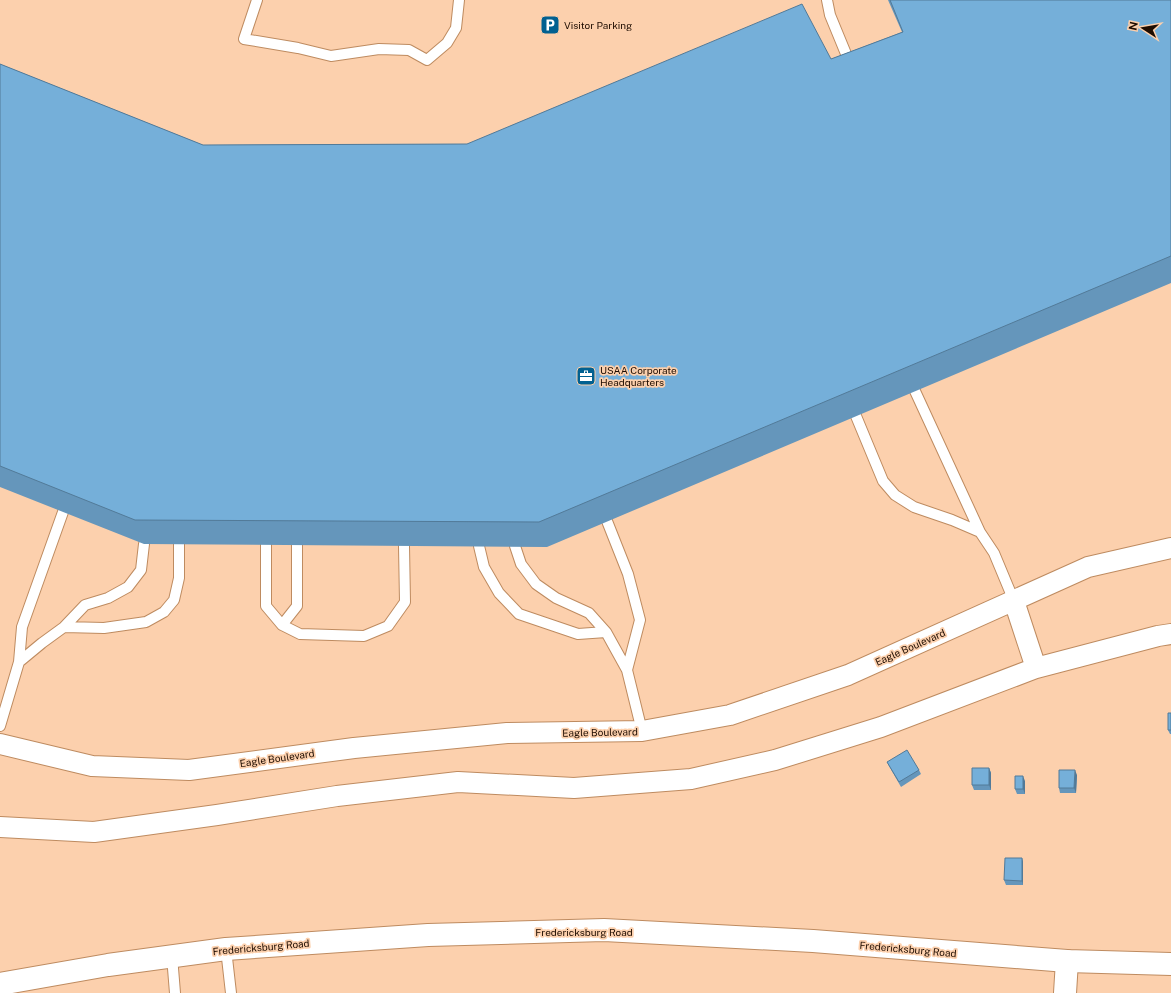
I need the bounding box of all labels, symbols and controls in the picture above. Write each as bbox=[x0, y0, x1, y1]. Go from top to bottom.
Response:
north arrow bbox=[1123, 8, 1163, 48]
parking icon: Visitor Parking bbox=[539, 14, 561, 36]
place label: Visitor Parking bbox=[564, 19, 632, 31]
text: N bbox=[1126, 20, 1140, 31]
place label: USAA Corporate Headquarters bbox=[600, 364, 677, 388]
office icon: USAA Corporate Headquarters bbox=[575, 365, 597, 387]
street label: Eagle Boulevard bbox=[873, 626, 947, 668]
street label: Eagle Boulevard bbox=[562, 725, 638, 739]
street label: Eagle Boulevard bbox=[239, 747, 315, 769]
street label: Fredericksburg Road bbox=[535, 926, 633, 938]
street label: Fredericksburg Road bbox=[212, 937, 310, 957]
street label: Fredericksburg Road bbox=[859, 939, 957, 959]

